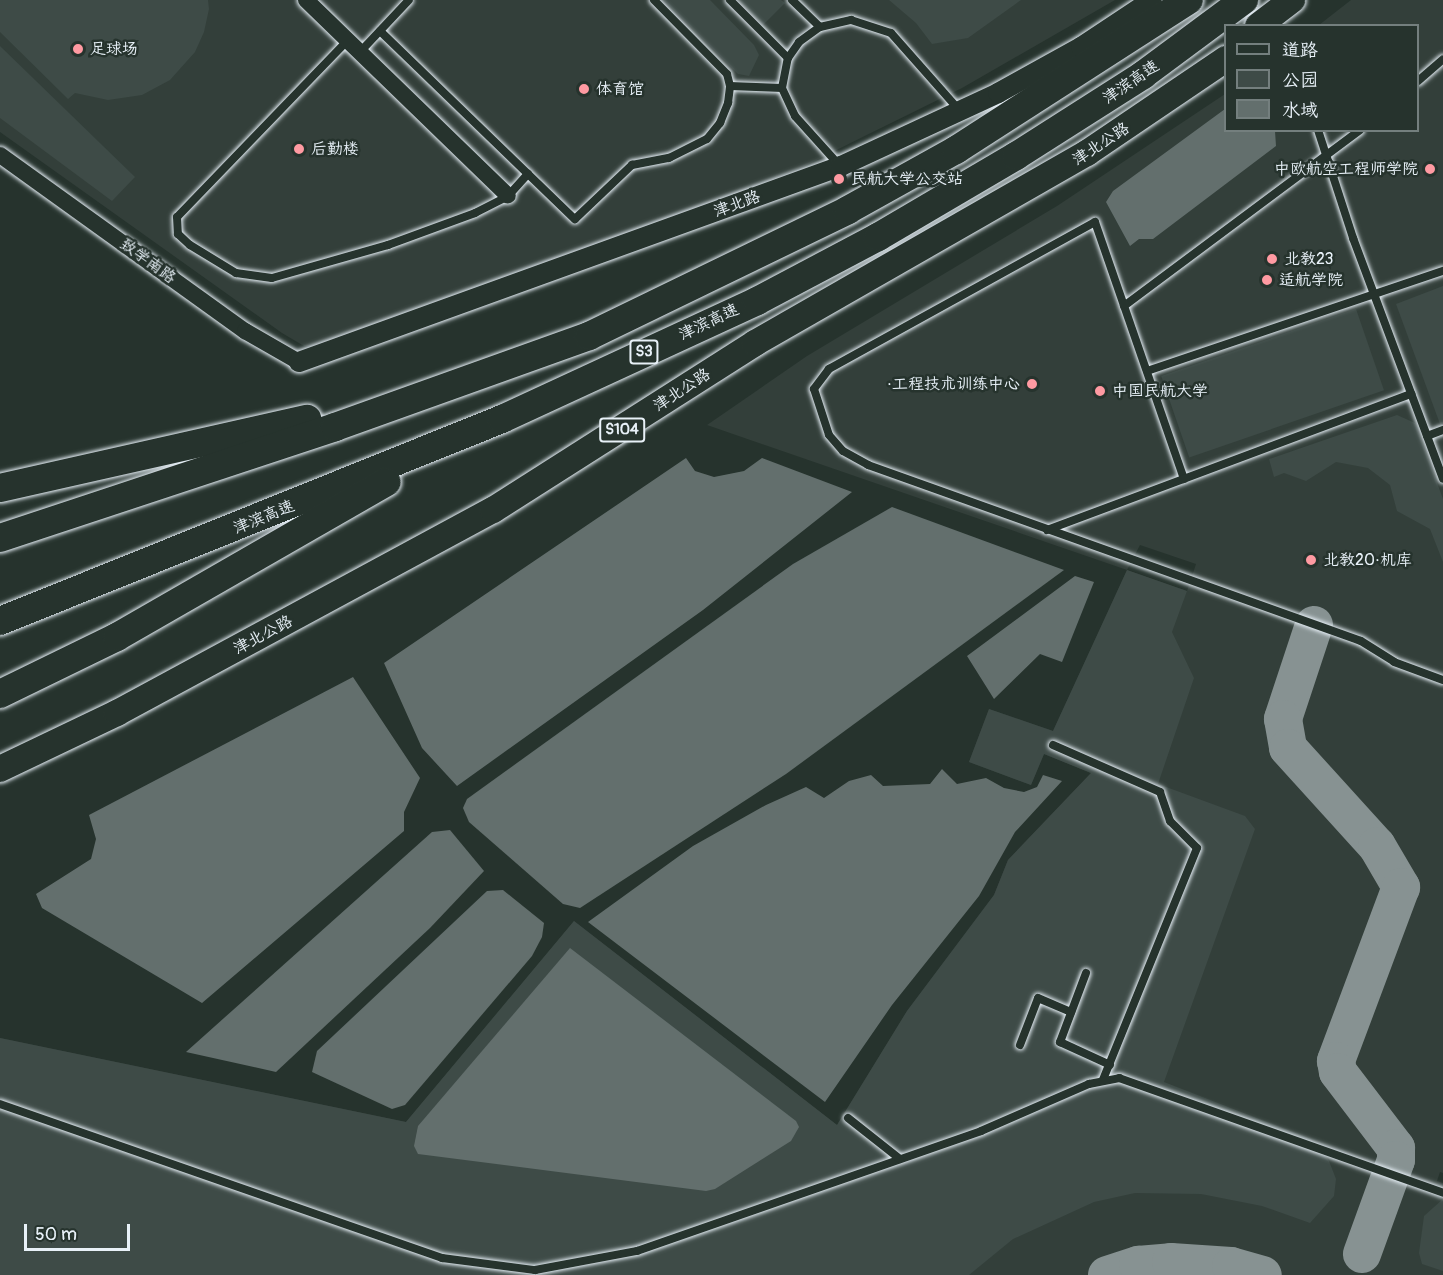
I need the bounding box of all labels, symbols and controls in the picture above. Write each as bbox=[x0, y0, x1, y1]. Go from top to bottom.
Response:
legend bbox=[1224, 24, 1419, 132]
place label: 足球场 bbox=[90, 39, 138, 59]
text: 道路 bbox=[1282, 39, 1318, 62]
marker: 足球场 bbox=[71, 42, 85, 56]
street label: 津滨高速 bbox=[1099, 56, 1163, 108]
text: 公园 bbox=[1282, 69, 1318, 92]
place label: 体育馆 bbox=[596, 79, 644, 99]
marker: 体育馆 bbox=[577, 82, 591, 96]
text: 水域 bbox=[1282, 99, 1318, 122]
street label: 津北公路 bbox=[1069, 119, 1133, 169]
place label: 后勤楼 bbox=[311, 139, 359, 159]
marker: 后勤楼 bbox=[292, 142, 306, 156]
place label: 中欧航空工程师学院 bbox=[1274, 159, 1418, 179]
marker: 中欧航空工程师学院 bbox=[1423, 162, 1437, 176]
place label: 民航大学公交站 bbox=[851, 169, 963, 189]
marker: 民航大学公交站 bbox=[832, 172, 846, 186]
street label: 津北路 bbox=[711, 187, 763, 221]
street label: 致学南路 bbox=[116, 234, 180, 288]
place label: 北教23 bbox=[1284, 249, 1333, 269]
marker: 北教23 bbox=[1265, 252, 1279, 266]
place label: 适航学院 bbox=[1279, 270, 1343, 290]
marker: 适航学院 bbox=[1260, 273, 1274, 287]
street label: 津滨高速 bbox=[676, 300, 742, 344]
road number: S3 bbox=[629, 340, 659, 364]
street label: 津北公路 bbox=[650, 365, 714, 415]
place label: ·工程技术训练中心 bbox=[887, 374, 1020, 394]
marker: ·工程技术训练中心 bbox=[1025, 377, 1039, 391]
place label: 中国民航大学 bbox=[1112, 381, 1208, 401]
marker: 中国民航大学 bbox=[1093, 384, 1107, 398]
road number: S104 bbox=[598, 418, 646, 442]
street label: 津滨高速 bbox=[231, 496, 297, 538]
place label: 北教20·机库 bbox=[1323, 550, 1412, 570]
marker: 北教20·机库 bbox=[1304, 553, 1318, 567]
street label: 津北公路 bbox=[230, 612, 296, 658]
scale bar bbox=[27, 1212, 134, 1250]
text: 50 m bbox=[35, 1223, 77, 1246]

